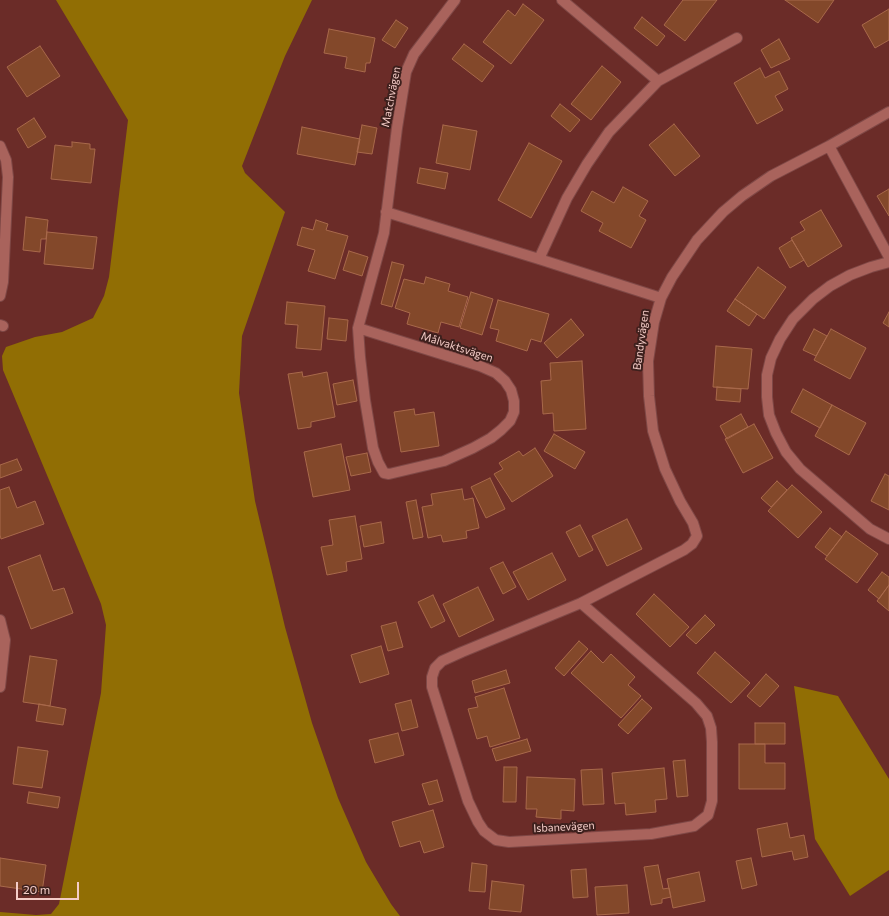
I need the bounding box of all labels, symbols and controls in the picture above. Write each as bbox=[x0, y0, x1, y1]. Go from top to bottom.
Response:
street label: Matchvägen bbox=[379, 66, 403, 128]
street label: Bandyvägen bbox=[630, 309, 652, 371]
street label: Målvaktsvägen bbox=[419, 329, 495, 365]
street label: Isbanevägen bbox=[533, 819, 595, 835]
scale bar bbox=[18, 874, 81, 900]
text: 20 m bbox=[23, 882, 50, 896]

